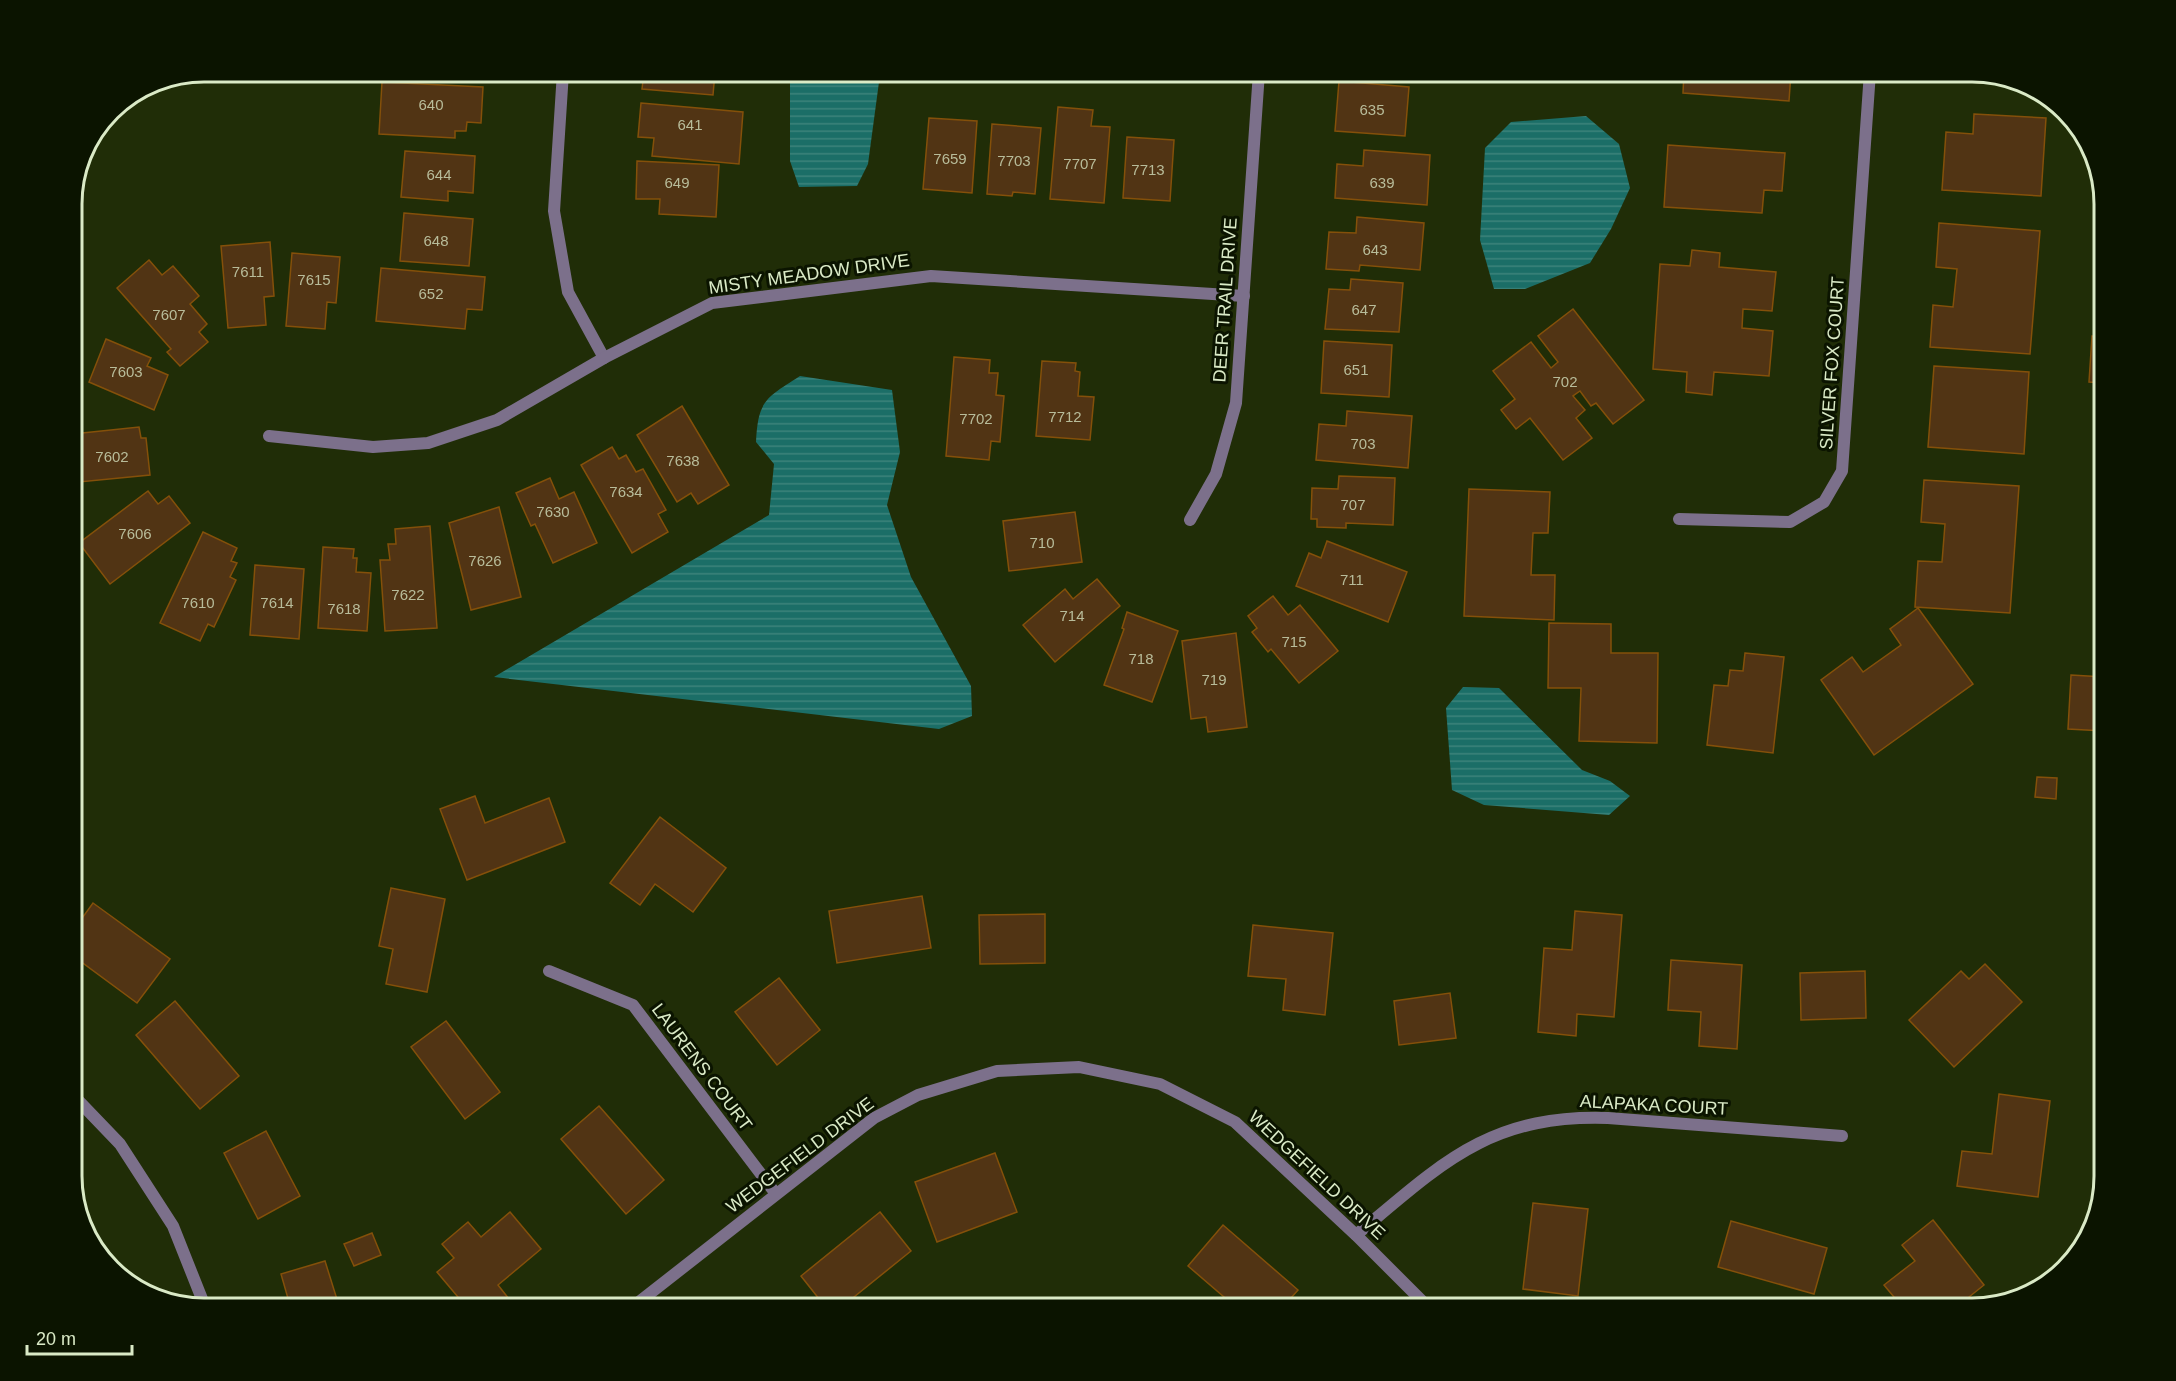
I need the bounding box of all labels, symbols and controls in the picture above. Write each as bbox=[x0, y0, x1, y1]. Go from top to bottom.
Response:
house number: 640 bbox=[418, 96, 444, 113]
house number: 635 bbox=[1359, 101, 1385, 118]
house number: 641 bbox=[677, 116, 703, 133]
house number: 7659 bbox=[933, 150, 967, 167]
house number: 7703 bbox=[997, 152, 1031, 169]
house number: 7707 bbox=[1063, 155, 1097, 172]
house number: 7713 bbox=[1131, 161, 1165, 178]
house number: 644 bbox=[426, 166, 452, 183]
house number: 649 bbox=[664, 174, 690, 191]
house number: 639 bbox=[1369, 174, 1395, 191]
street label: DEER TRAIL DRIVE bbox=[1209, 217, 1241, 383]
house number: 648 bbox=[423, 232, 449, 249]
house number: 643 bbox=[1362, 241, 1388, 258]
street label: MISTY MEADOW DRIVE bbox=[707, 250, 911, 298]
house number: 7611 bbox=[232, 263, 264, 280]
house number: 7615 bbox=[297, 271, 331, 288]
street label: SILVER FOX COURT bbox=[1816, 276, 1848, 450]
house number: 652 bbox=[418, 285, 444, 302]
house number: 647 bbox=[1351, 301, 1377, 318]
house number: 7607 bbox=[152, 306, 186, 323]
house number: 651 bbox=[1343, 361, 1369, 378]
house number: 7603 bbox=[109, 363, 143, 380]
house number: 702 bbox=[1552, 373, 1578, 390]
house number: 7712 bbox=[1048, 408, 1082, 425]
house number: 7702 bbox=[959, 410, 993, 427]
house number: 703 bbox=[1350, 435, 1376, 452]
house number: 7602 bbox=[95, 448, 129, 465]
house number: 7638 bbox=[666, 452, 700, 469]
house number: 7634 bbox=[609, 483, 643, 500]
house number: 707 bbox=[1340, 496, 1366, 513]
house number: 7630 bbox=[536, 503, 570, 520]
house number: 7606 bbox=[118, 525, 152, 542]
house number: 710 bbox=[1029, 534, 1055, 551]
house number: 7626 bbox=[468, 552, 502, 569]
house number: 711 bbox=[1340, 571, 1364, 588]
house number: 7622 bbox=[391, 586, 425, 603]
house number: 7610 bbox=[181, 594, 215, 611]
house number: 7614 bbox=[260, 594, 294, 611]
house number: 7618 bbox=[327, 600, 361, 617]
house number: 714 bbox=[1059, 607, 1085, 624]
house number: 715 bbox=[1281, 633, 1307, 650]
house number: 718 bbox=[1128, 650, 1154, 667]
house number: 719 bbox=[1201, 671, 1227, 688]
street label: LAURENS COURT bbox=[648, 1000, 756, 1134]
street label: ALAPAKA COURT bbox=[1579, 1091, 1729, 1119]
street label: WEDGEFIELD DRIVE bbox=[722, 1093, 878, 1217]
street label: WEDGEFIELD DRIVE bbox=[1245, 1107, 1389, 1243]
scale bar bbox=[27, 1318, 132, 1356]
text: 20 m bbox=[36, 1329, 76, 1349]

